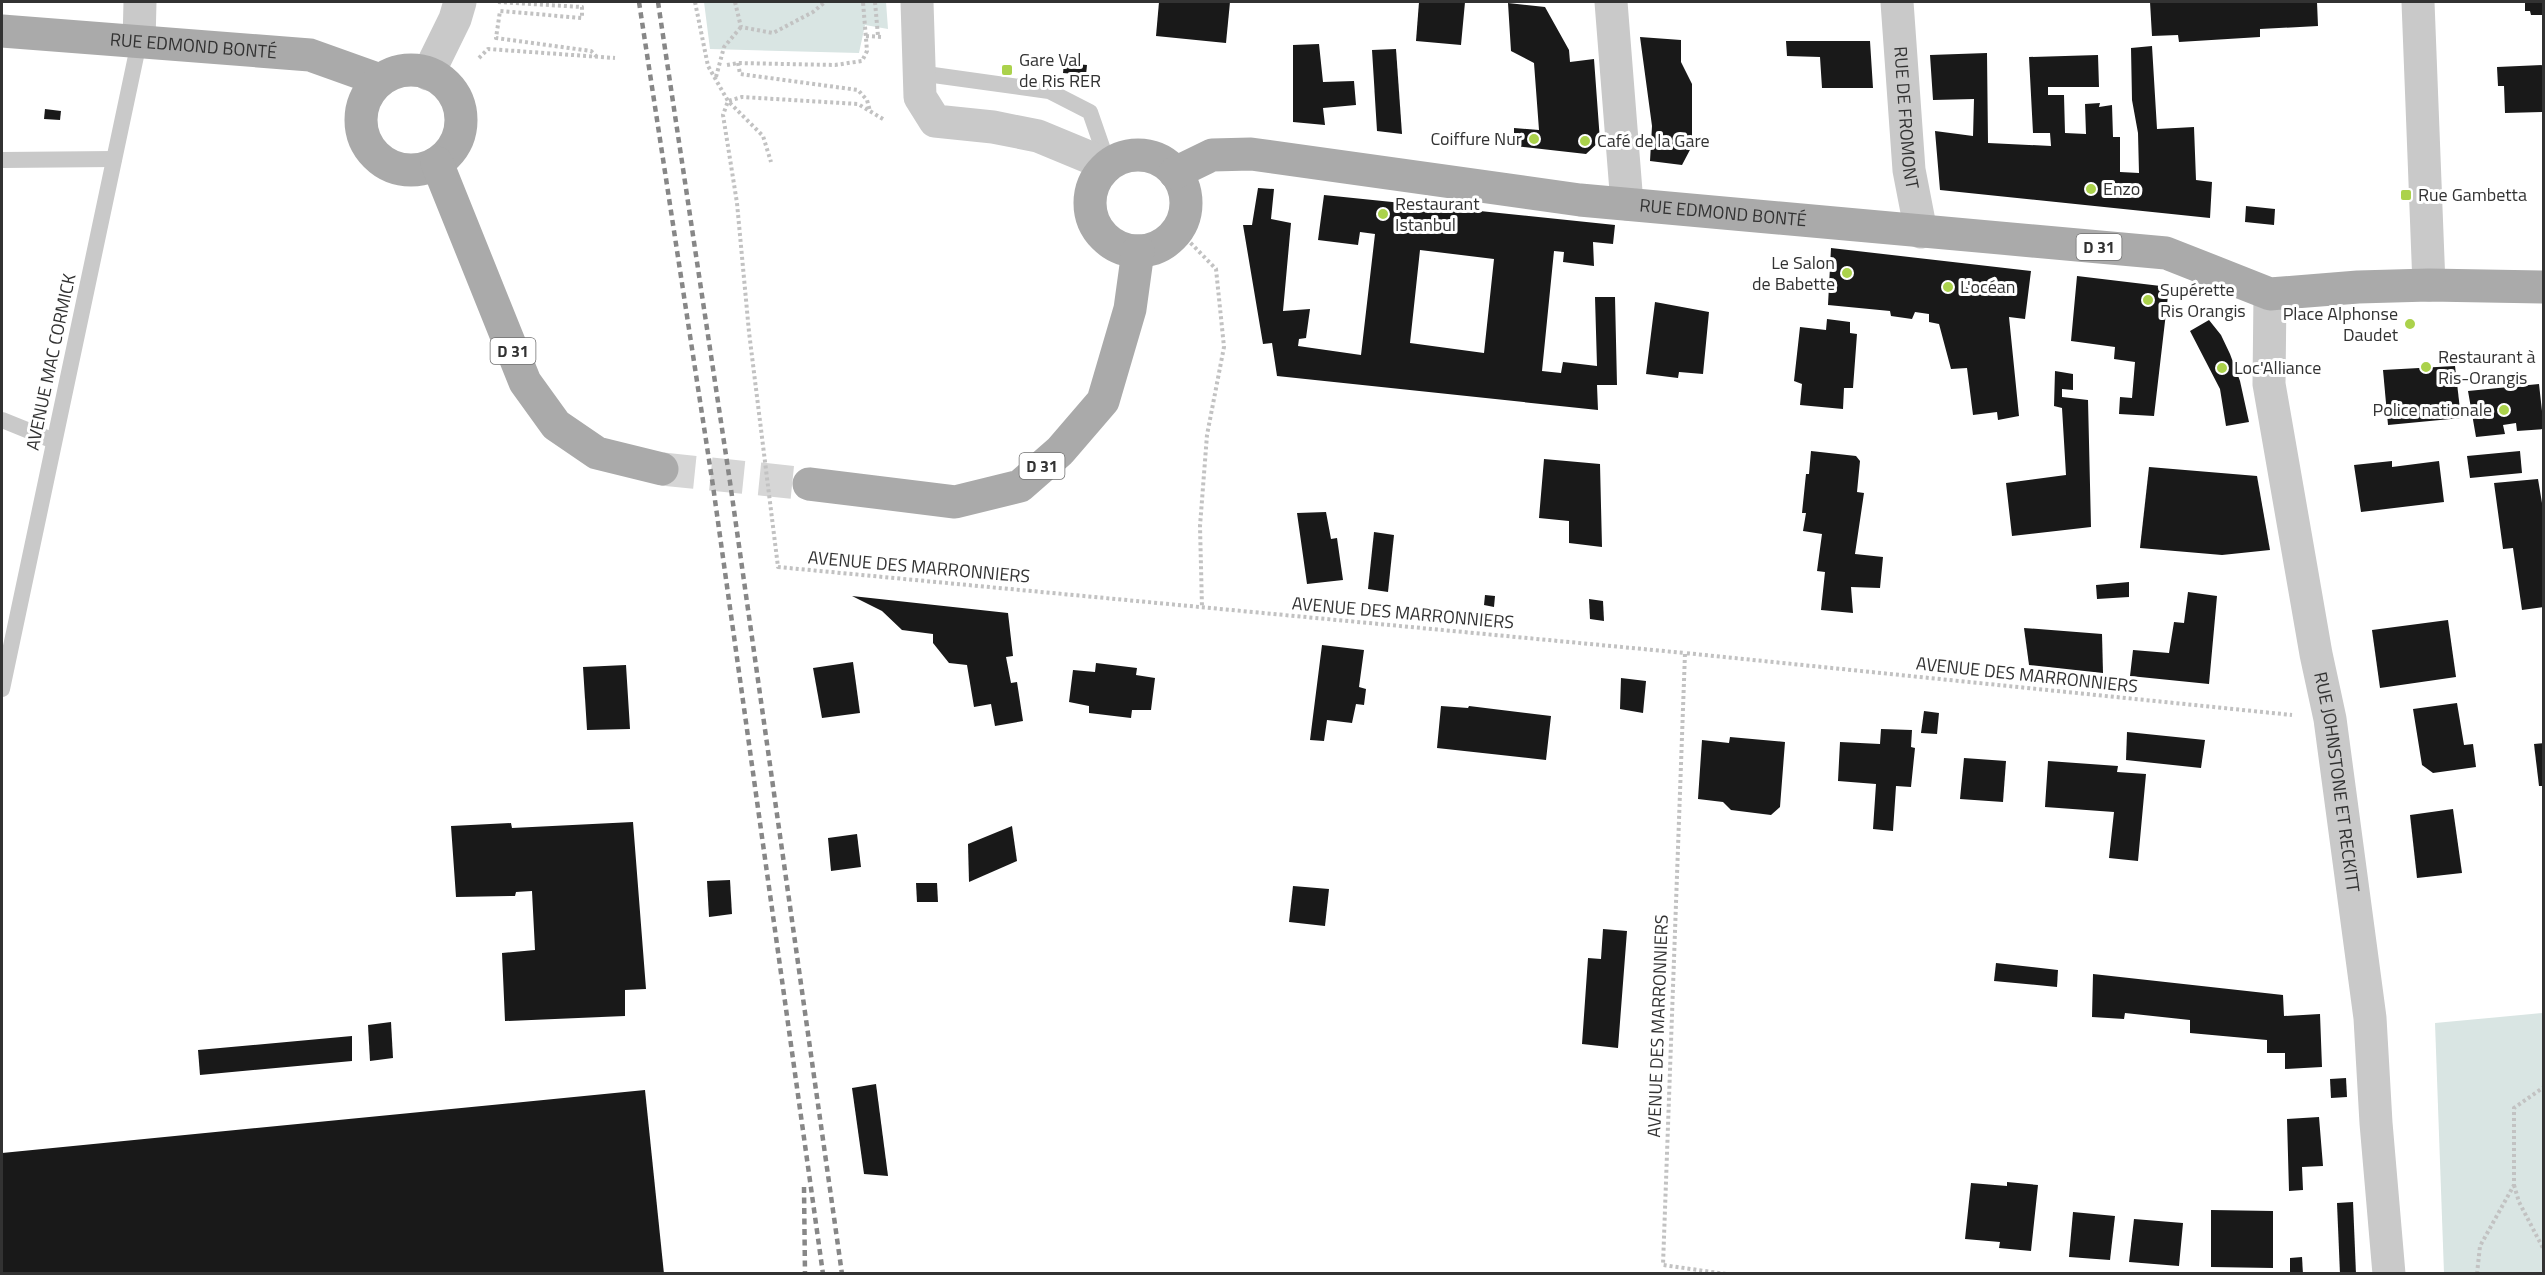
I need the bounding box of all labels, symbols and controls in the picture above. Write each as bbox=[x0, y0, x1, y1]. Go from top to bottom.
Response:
street label: RUE EDMOND BONTÉ bbox=[109, 25, 278, 65]
street label: RUE DE FROMONT bbox=[1887, 45, 1926, 192]
place label: Gare Val de Ris RER bbox=[1019, 46, 1101, 94]
marker: Gare Val de Ris RER bbox=[1000, 63, 1014, 77]
place label: Coiffure Nur bbox=[1430, 125, 1522, 152]
place label: Café de la Gare bbox=[1597, 127, 1710, 154]
marker: Coiffure Nur bbox=[1527, 132, 1541, 146]
marker: Café de la Gare bbox=[1578, 134, 1592, 148]
place label: Enzo bbox=[2103, 175, 2140, 202]
place label: Rue Gambetta bbox=[2418, 181, 2527, 208]
marker: Enzo bbox=[2084, 182, 2098, 196]
marker: Rue Gambetta bbox=[2399, 188, 2413, 202]
place label: Restaurant Istanbul bbox=[1395, 190, 1480, 238]
street label: RUE EDMOND BONTÉ bbox=[1638, 191, 1808, 233]
marker: Restaurant Istanbul bbox=[1376, 207, 1390, 221]
road number: D 31 bbox=[2076, 234, 2122, 260]
place label: Le Salon de Babette bbox=[1752, 249, 1835, 297]
marker: Le Salon de Babette bbox=[1840, 266, 1854, 280]
street label: AVENUE MAC CORMICK bbox=[19, 271, 82, 453]
place label: L'océan bbox=[1960, 273, 2016, 300]
place label: Supérette Ris Orangis bbox=[2160, 276, 2246, 324]
marker: L'océan bbox=[1941, 280, 1955, 294]
marker: Supérette Ris Orangis bbox=[2141, 293, 2155, 307]
place label: Place Alphonse Daudet bbox=[2283, 300, 2399, 348]
marker: Place Alphonse Daudet bbox=[2403, 317, 2417, 331]
road number: D 31 bbox=[490, 338, 536, 364]
place label: Restaurant à Ris-Orangis bbox=[2438, 343, 2535, 391]
place label: Loc'Alliance bbox=[2234, 354, 2321, 381]
marker: Restaurant à Ris-Orangis bbox=[2419, 360, 2433, 374]
marker: Loc'Alliance bbox=[2215, 361, 2229, 375]
place label: Police nationale bbox=[2373, 396, 2492, 423]
marker: Police nationale bbox=[2497, 403, 2511, 417]
road number: D 31 bbox=[1020, 453, 1064, 479]
street label: AVENUE DES MARRONNIERS bbox=[807, 543, 1031, 590]
street label: AVENUE DES MARRONNIERS bbox=[1291, 589, 1515, 636]
street label: AVENUE DES MARRONNIERS bbox=[1915, 649, 2139, 700]
street label: RUE JOHNSTONE ET RECKITT bbox=[2307, 669, 2367, 894]
street label: AVENUE DES MARRONNIERS bbox=[1640, 914, 1675, 1138]

